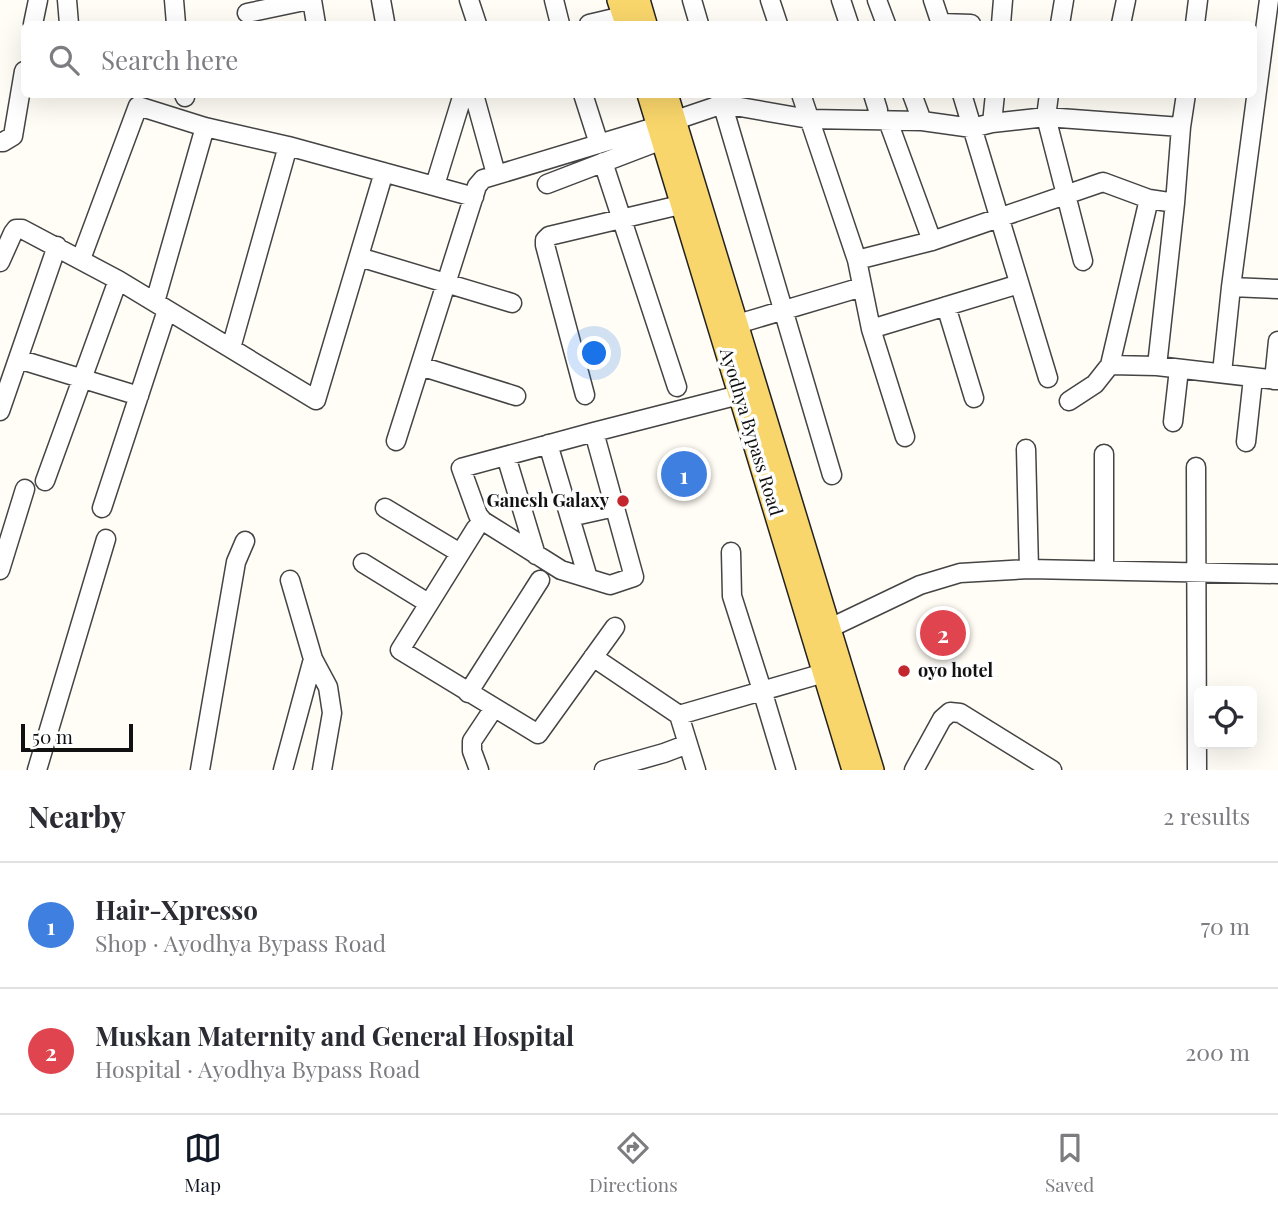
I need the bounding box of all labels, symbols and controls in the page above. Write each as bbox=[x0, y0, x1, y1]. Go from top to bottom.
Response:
search box bbox=[21, 21, 1257, 98]
icon: search bbox=[45, 41, 83, 79]
text: Search here bbox=[101, 42, 238, 77]
your location bbox=[577, 336, 611, 370]
street label: Ayodhya Bypass Road bbox=[715, 344, 789, 519]
pin: 1 bbox=[661, 448, 707, 500]
place label: Ganesh Galaxy bbox=[486, 488, 610, 512]
marker: Ganesh Galaxy bbox=[615, 493, 631, 509]
pin: 2 bbox=[920, 607, 966, 659]
place label: oyo hotel bbox=[918, 658, 994, 682]
marker: oyo hotel bbox=[896, 663, 912, 679]
map controls bbox=[1194, 686, 1257, 749]
button: locate bbox=[1194, 686, 1257, 749]
scale bar bbox=[21, 721, 133, 753]
text: 50 m bbox=[32, 723, 73, 749]
text: Nearby bbox=[28, 796, 126, 836]
text: 2 results bbox=[1163, 800, 1250, 831]
text: Hair-Xpresso bbox=[95, 892, 258, 927]
text: 1 bbox=[47, 910, 55, 941]
text: 70 m bbox=[1201, 910, 1250, 941]
text: Shop · Ayodhya Bypass Road bbox=[95, 927, 386, 958]
text: Muskan Maternity and General Hospital bbox=[95, 1018, 574, 1053]
text: 2 bbox=[45, 1036, 57, 1067]
text: 200 m bbox=[1185, 1036, 1250, 1067]
text: Hospital · Ayodhya Bypass Road bbox=[95, 1053, 420, 1084]
tab: Map bbox=[184, 1129, 222, 1197]
tab: Directions bbox=[589, 1129, 678, 1197]
tab: Saved bbox=[1045, 1129, 1094, 1197]

